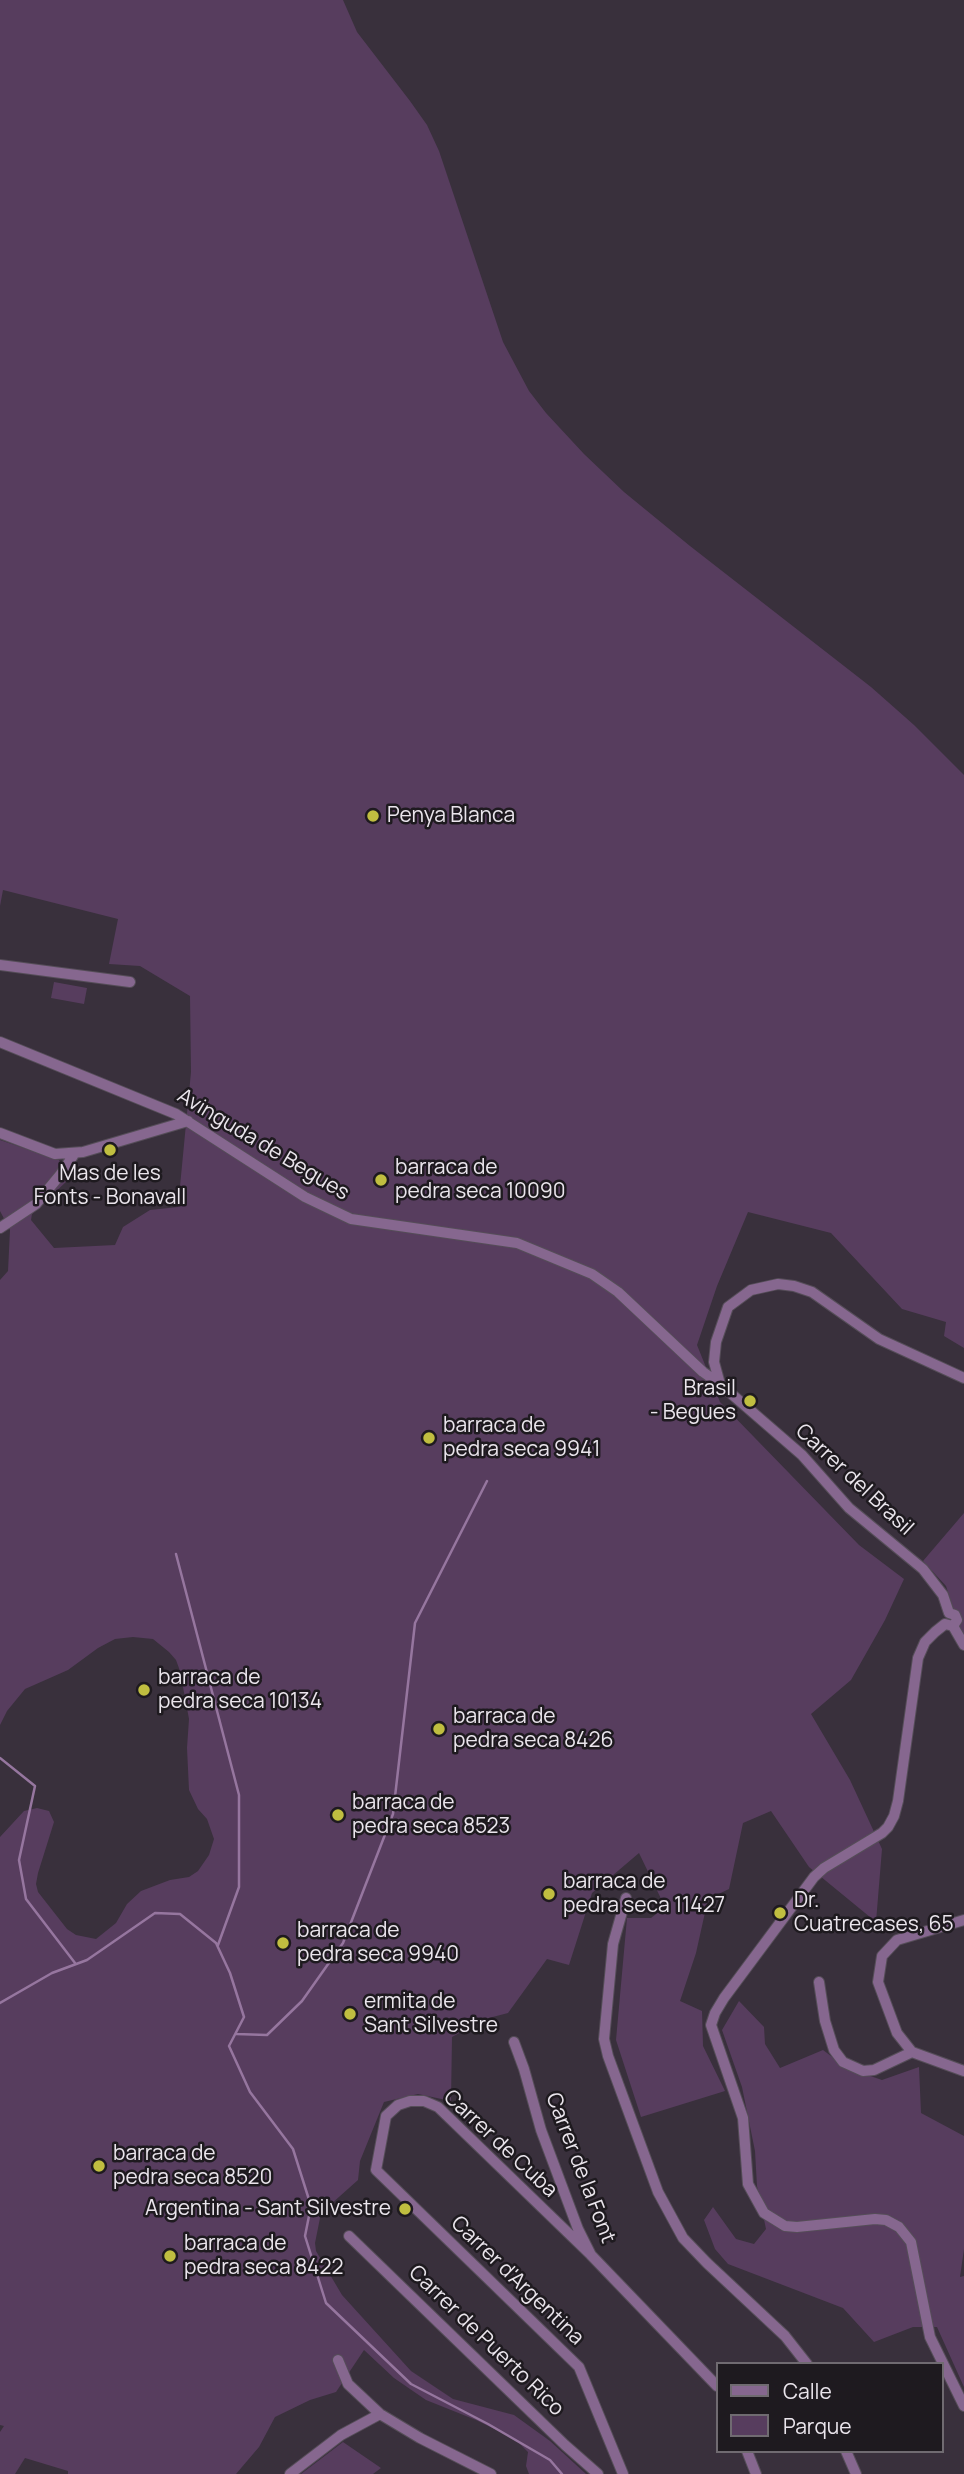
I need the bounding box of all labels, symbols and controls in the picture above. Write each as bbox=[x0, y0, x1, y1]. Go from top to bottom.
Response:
place label: Penya Blanca bbox=[387, 803, 515, 829]
marker: Penya Blanca bbox=[365, 808, 381, 824]
street label: Avinguda de Begues bbox=[173, 1084, 353, 1206]
marker: Mas de les Fonts - Bonavall bbox=[102, 1142, 118, 1158]
place label: barraca de pedra seca 10090 bbox=[395, 1155, 566, 1205]
place label: Mas de les Fonts - Bonavall bbox=[34, 1161, 186, 1211]
marker: barraca de pedra seca 10090 bbox=[373, 1172, 389, 1188]
place label: Brasil - Begues bbox=[650, 1376, 736, 1426]
marker: Brasil - Begues bbox=[742, 1393, 758, 1409]
place label: barraca de pedra seca 9941 bbox=[443, 1413, 601, 1463]
street label: Carrer del Brasil bbox=[790, 1419, 918, 1541]
marker: barraca de pedra seca 9941 bbox=[421, 1430, 437, 1446]
place label: barraca de pedra seca 10134 bbox=[158, 1665, 322, 1715]
marker: barraca de pedra seca 10134 bbox=[136, 1682, 152, 1698]
place label: barraca de pedra seca 8426 bbox=[453, 1704, 613, 1754]
marker: barraca de pedra seca 8426 bbox=[431, 1721, 447, 1737]
place label: barraca de pedra seca 8523 bbox=[352, 1790, 510, 1840]
marker: barraca de pedra seca 8523 bbox=[330, 1807, 346, 1823]
place label: barraca de pedra seca 11427 bbox=[563, 1869, 725, 1919]
marker: barraca de pedra seca 11427 bbox=[541, 1886, 557, 1902]
place label: Dr. Cuatrecases, 65 bbox=[794, 1888, 954, 1938]
marker: Dr. Cuatrecases, 65 bbox=[772, 1905, 788, 1921]
place label: barraca de pedra seca 9940 bbox=[297, 1918, 459, 1968]
marker: barraca de pedra seca 9940 bbox=[275, 1935, 291, 1951]
place label: ermita de Sant Silvestre bbox=[364, 1989, 498, 2039]
marker: ermita de Sant Silvestre bbox=[342, 2006, 358, 2022]
street label: Carrer de Cuba bbox=[438, 2085, 562, 2203]
street label: Carrer de la Font bbox=[540, 2089, 620, 2247]
place label: barraca de pedra seca 8520 bbox=[113, 2141, 272, 2191]
marker: barraca de pedra seca 8520 bbox=[91, 2158, 107, 2174]
place label: Argentina - Sant Silvestre bbox=[145, 2196, 391, 2222]
marker: Argentina - Sant Silvestre bbox=[397, 2201, 413, 2217]
street label: Carrer d'Argentina bbox=[445, 2211, 589, 2351]
place label: barraca de pedra seca 8422 bbox=[184, 2231, 343, 2281]
marker: barraca de pedra seca 8422 bbox=[162, 2248, 178, 2264]
street label: Carrer de Puerto Rico bbox=[403, 2260, 569, 2422]
legend bbox=[716, 2362, 943, 2453]
text: Calle bbox=[783, 2377, 832, 2405]
text: Parque bbox=[783, 2412, 852, 2440]

